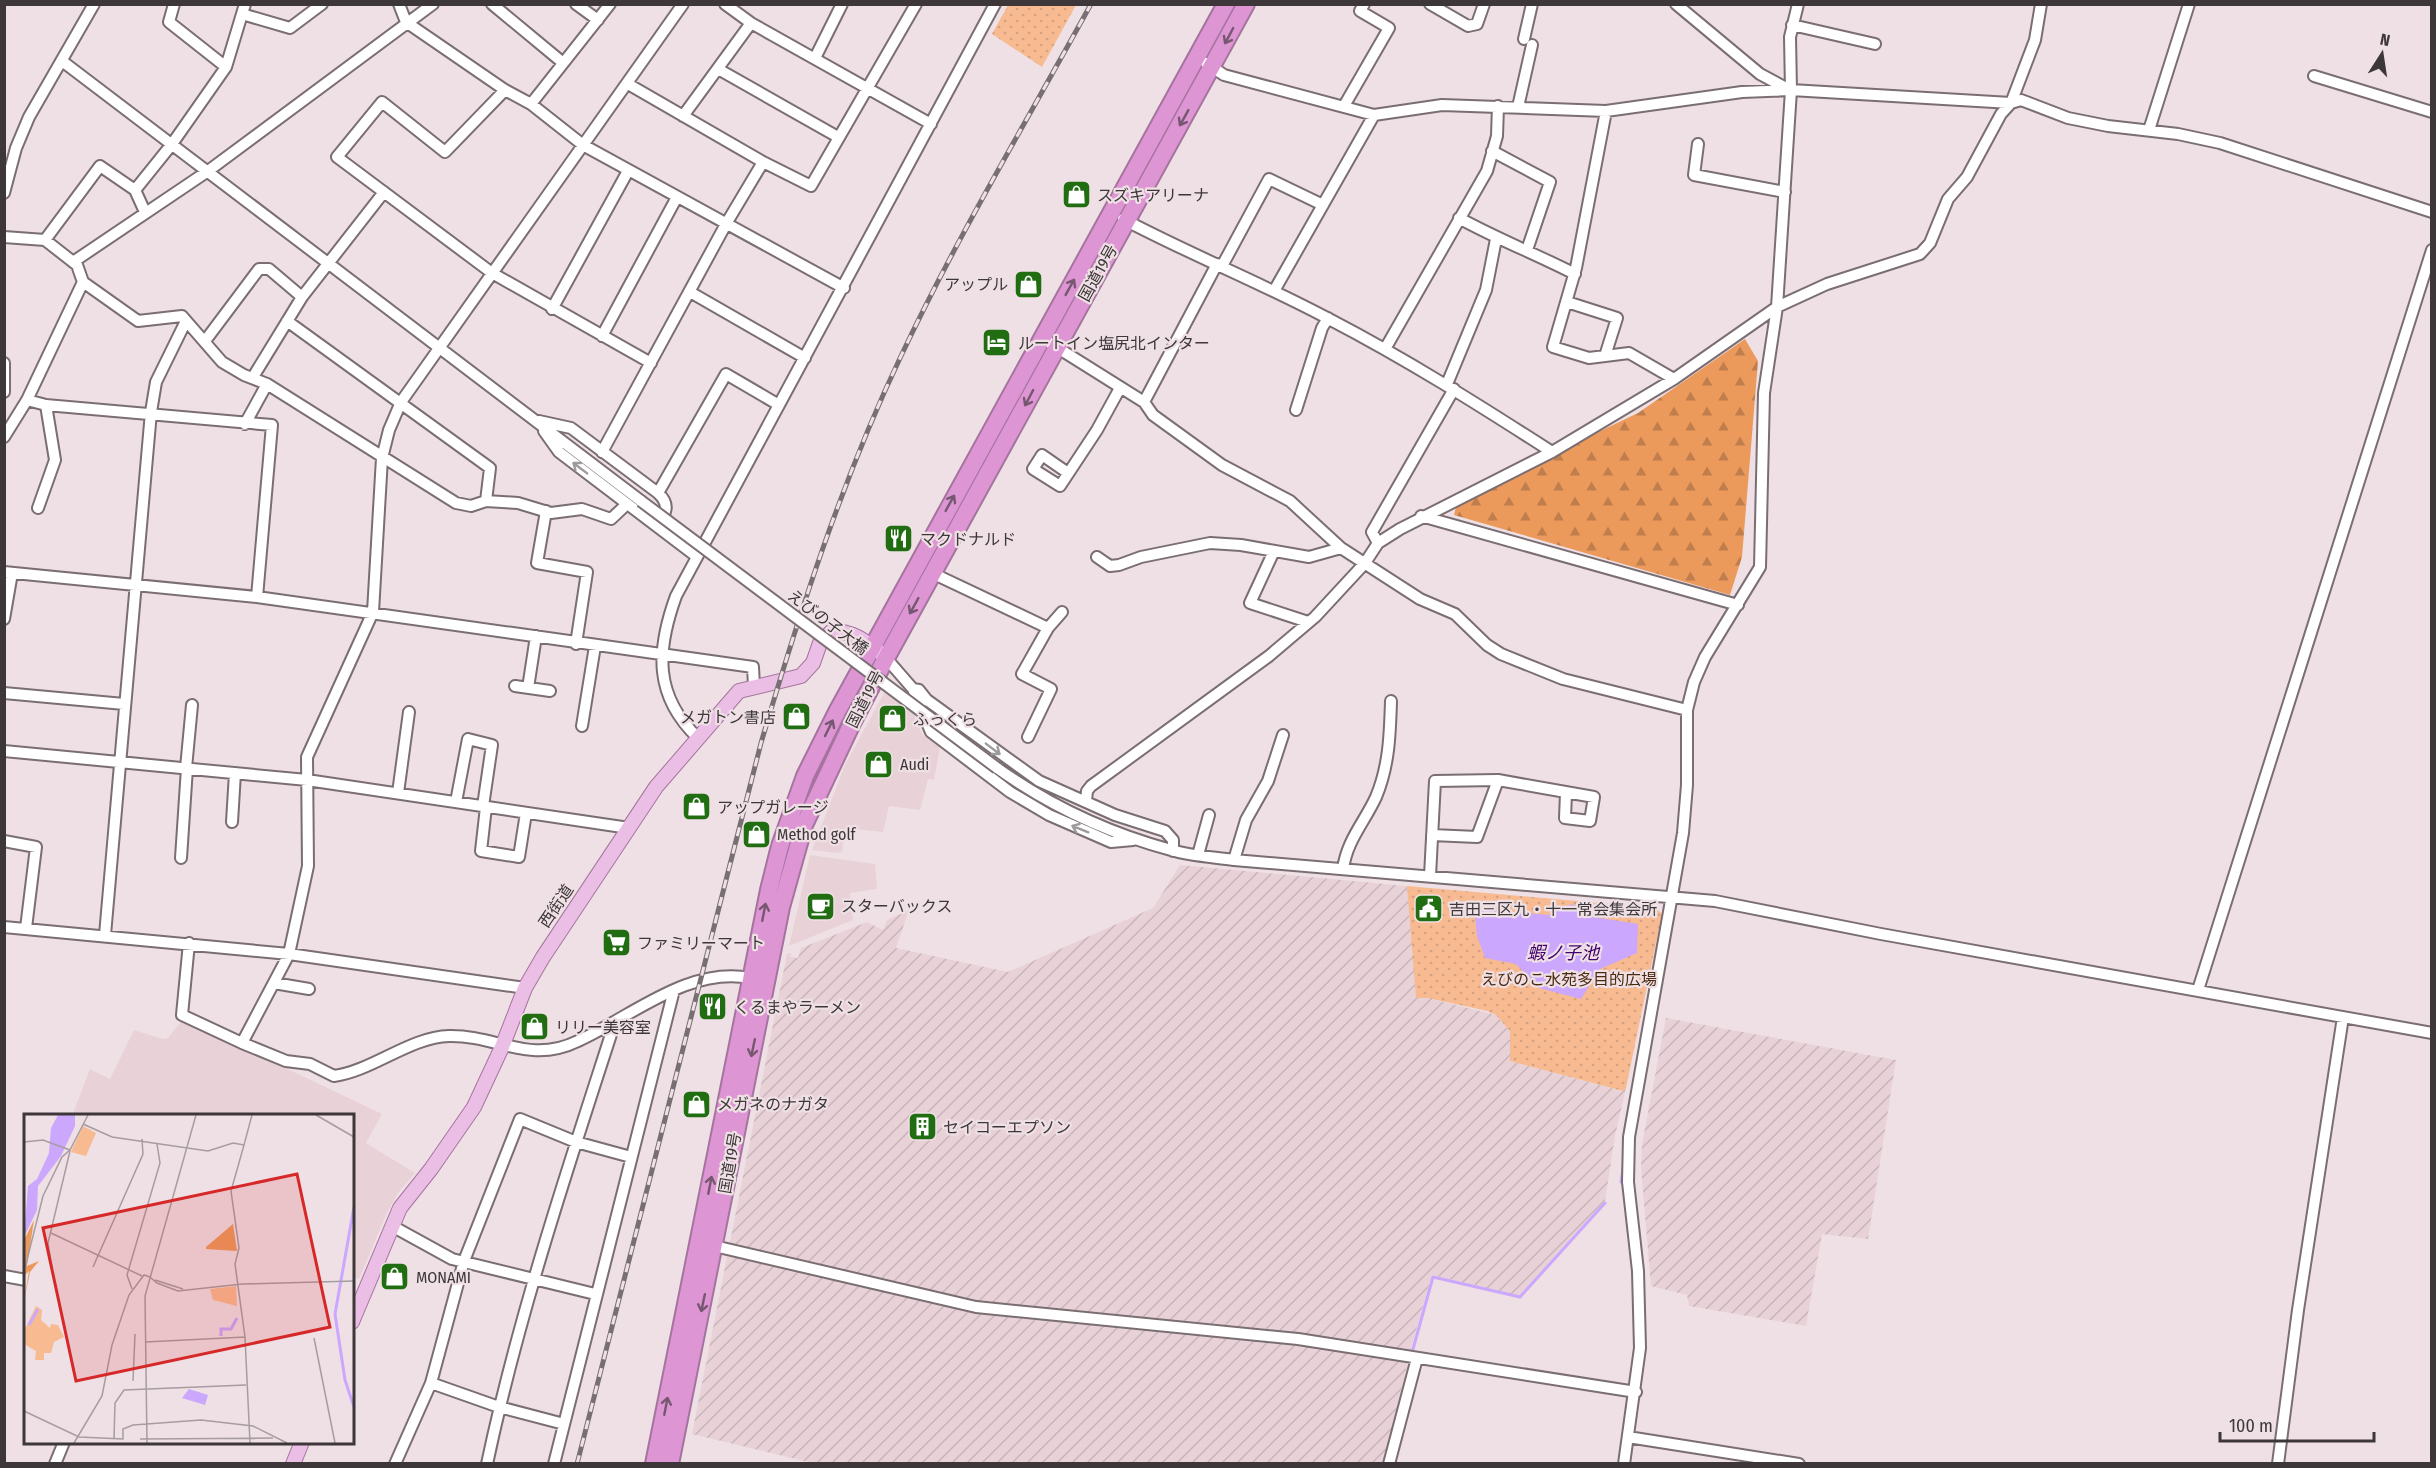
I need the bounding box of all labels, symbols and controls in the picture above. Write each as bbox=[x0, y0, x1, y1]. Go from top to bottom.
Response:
north arrow bbox=[2352, 24, 2412, 84]
one-way arrow bbox=[1223, 27, 1235, 44]
text: N bbox=[2378, 30, 2392, 50]
one-way arrow bbox=[1178, 109, 1189, 127]
shop icon: スズキアリーナ bbox=[1060, 179, 1092, 211]
place label: スズキアリーナ bbox=[1097, 186, 1209, 205]
street label: 国道19号 bbox=[1075, 241, 1121, 305]
shop icon: アップル bbox=[1013, 268, 1045, 300]
place label: アップル bbox=[944, 275, 1008, 294]
one-way arrow bbox=[1065, 279, 1077, 296]
hotel icon: ルートイン塩尻北インター bbox=[981, 327, 1013, 359]
place label: ルートイン塩尻北インター bbox=[1018, 334, 1210, 353]
one-way arrow bbox=[1023, 389, 1034, 407]
one-way arrow bbox=[572, 462, 588, 475]
one-way arrow bbox=[944, 495, 956, 512]
restaurant icon: マクドナルド bbox=[883, 523, 915, 555]
place label: マクドナルド bbox=[920, 530, 1016, 549]
street label: えびの子大橋 bbox=[784, 586, 872, 658]
one-way arrow bbox=[908, 597, 920, 614]
street label: 国道19号 bbox=[842, 667, 888, 731]
shop icon: メガトン書店 bbox=[781, 701, 813, 733]
shop icon: ふっくら bbox=[876, 703, 908, 735]
place label: メガトン書店 bbox=[680, 708, 776, 727]
place label: ふっくら bbox=[913, 710, 977, 729]
one-way arrow bbox=[824, 720, 835, 738]
one-way arrow bbox=[985, 742, 1001, 755]
shop icon: Audi bbox=[863, 748, 895, 780]
place label: Audi bbox=[900, 755, 929, 774]
shop icon: アップガレージ bbox=[680, 791, 712, 823]
place label: アップガレージ bbox=[717, 798, 829, 817]
shop icon: Method golf bbox=[740, 818, 772, 850]
one-way arrow bbox=[1071, 823, 1090, 834]
place label: Method golf bbox=[777, 825, 857, 844]
street label: 西街道 bbox=[535, 881, 577, 931]
cafe icon: スターバックス bbox=[804, 890, 836, 922]
public building icon: 吉田三区九・十一常会集会所 bbox=[1412, 893, 1444, 925]
place label: スターバックス bbox=[841, 897, 952, 916]
place label: 吉田三区九・十一常会集会所 bbox=[1449, 900, 1657, 919]
one-way arrow bbox=[759, 902, 770, 922]
supermarket icon: ファミリーマート bbox=[600, 927, 632, 959]
place label: ファミリーマート bbox=[637, 934, 765, 953]
water label: 蝦ノ子池 bbox=[1527, 942, 1601, 964]
park label: えびのこ水苑多目的広場 bbox=[1481, 970, 1657, 989]
restaurant icon: くるまやラーメン bbox=[697, 991, 729, 1023]
place label: くるまやラーメン bbox=[734, 998, 861, 1017]
shop icon: リリー美容室 bbox=[518, 1011, 550, 1043]
place label: リリー美容室 bbox=[555, 1018, 651, 1037]
one-way arrow bbox=[747, 1038, 758, 1057]
shop icon: メガネのナガタ bbox=[680, 1088, 712, 1120]
place label: メガネのナガタ bbox=[717, 1095, 829, 1114]
building icon: セイコーエプソン bbox=[906, 1111, 938, 1143]
inset map bbox=[24, 1114, 354, 1444]
place label: セイコーエプソン bbox=[943, 1118, 1071, 1137]
street label: 国道19号 bbox=[715, 1131, 745, 1195]
one-way arrow bbox=[705, 1176, 716, 1196]
shop icon: MONAMI bbox=[379, 1261, 411, 1293]
place label: MONAMI bbox=[416, 1268, 471, 1287]
one-way arrow bbox=[697, 1294, 709, 1313]
one-way arrow bbox=[661, 1397, 672, 1416]
scale bar bbox=[2220, 1405, 2374, 1443]
text: 100 m bbox=[2229, 1415, 2273, 1437]

